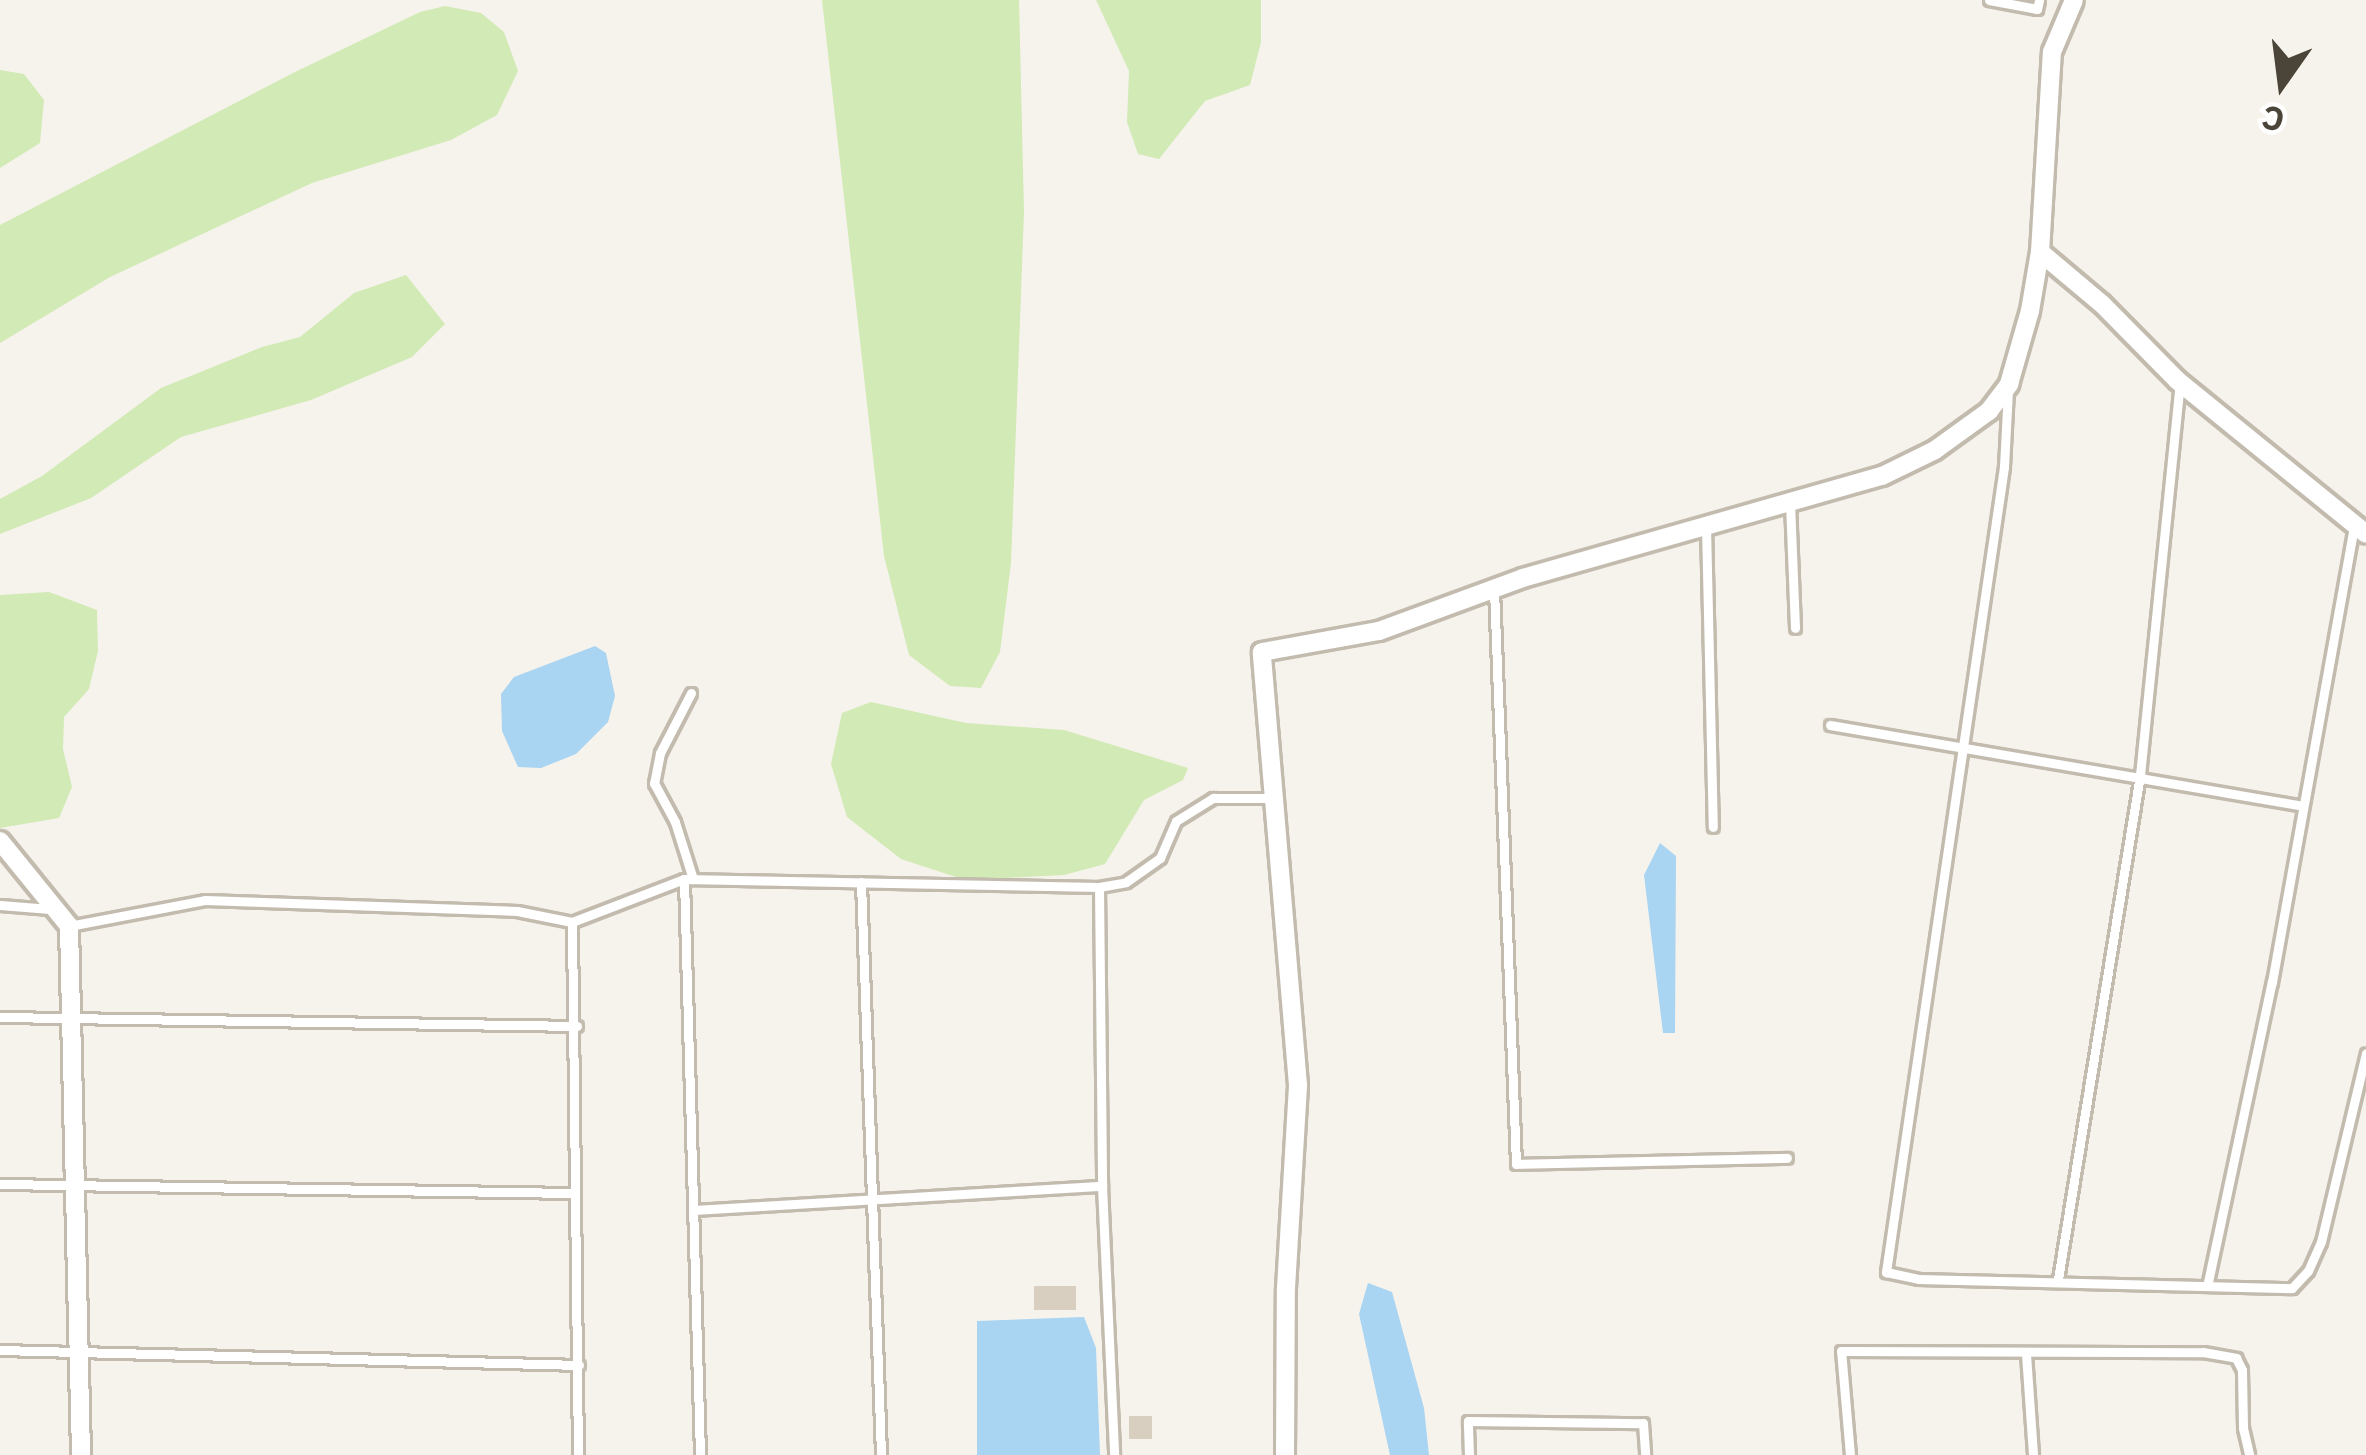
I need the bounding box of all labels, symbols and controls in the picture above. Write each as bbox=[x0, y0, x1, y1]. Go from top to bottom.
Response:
north arrow bbox=[2222, 24, 2342, 144]
text: С bbox=[2258, 96, 2289, 143]

